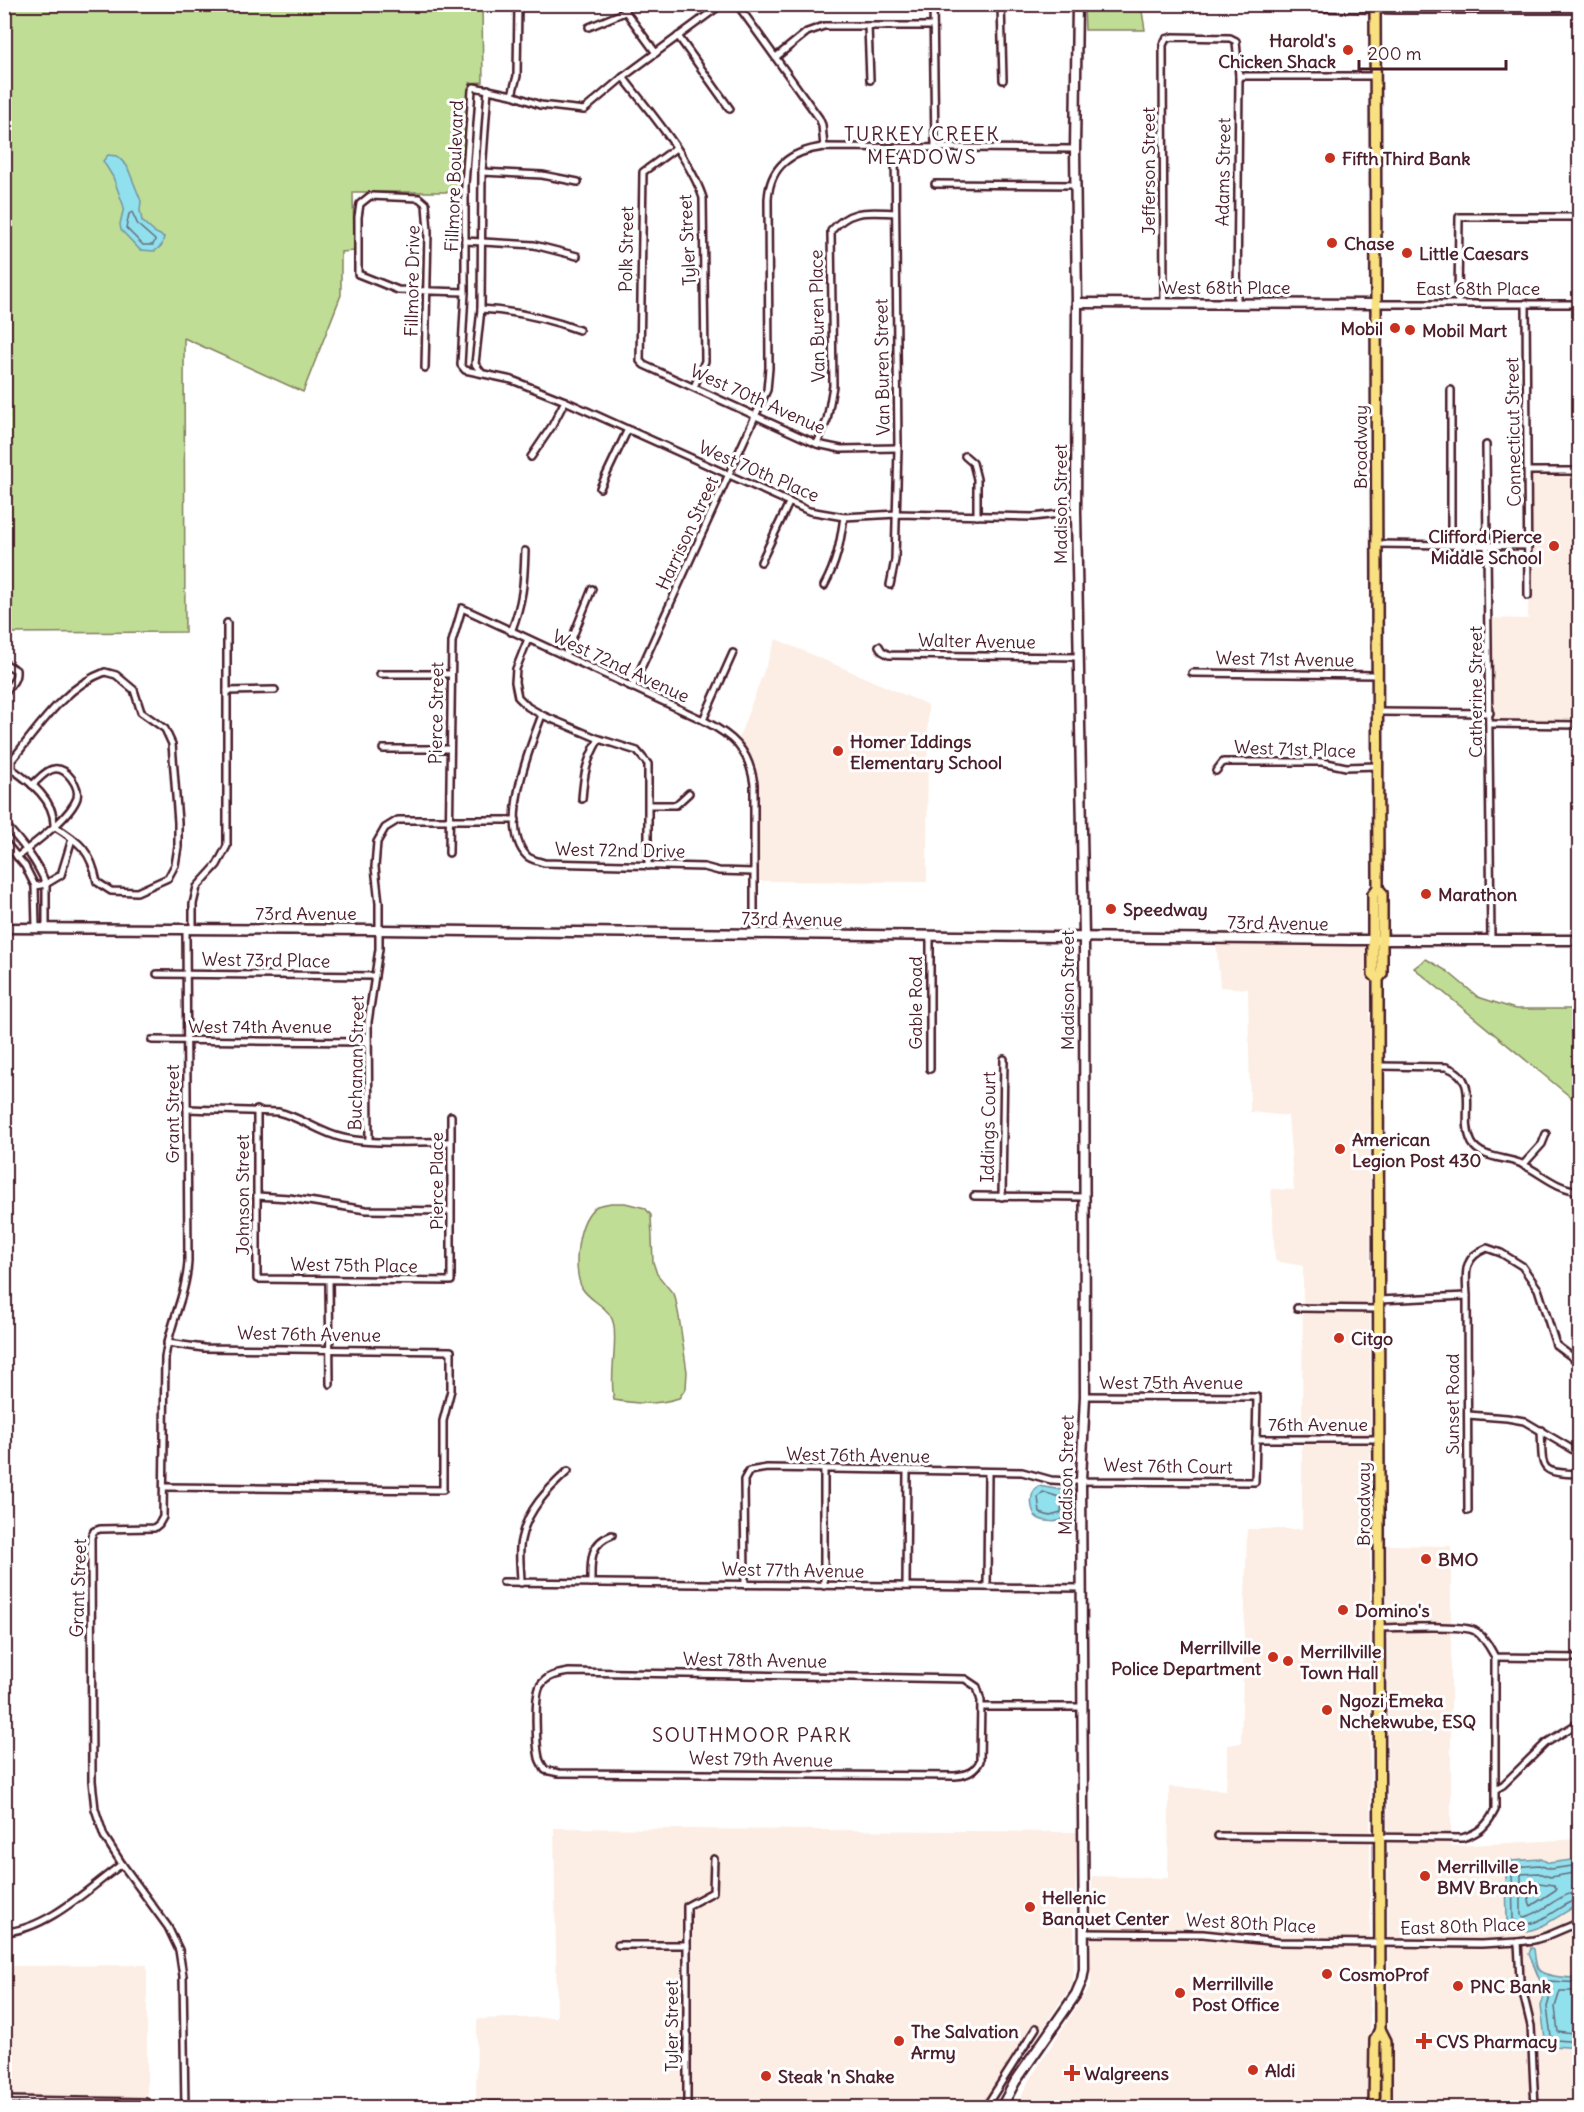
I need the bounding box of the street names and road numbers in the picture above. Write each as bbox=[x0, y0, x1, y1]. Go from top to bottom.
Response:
street label: Fillmore Boulevard bbox=[440, 99, 468, 252]
street label: Jefferson Street bbox=[1137, 107, 1160, 235]
street label: Adams Street bbox=[1211, 117, 1235, 227]
street label: Tyler Street bbox=[673, 194, 701, 286]
street label: Polk Street bbox=[614, 206, 638, 292]
street label: Fillmore Drive bbox=[400, 225, 424, 337]
street label: Van Buren Place bbox=[804, 250, 830, 382]
street label: West 68th Place bbox=[1161, 276, 1291, 299]
street label: East 68th Place bbox=[1416, 277, 1540, 300]
street label: Van Buren Street bbox=[869, 298, 895, 436]
street label: Connecticut Street bbox=[1500, 357, 1526, 507]
street label: West 70th Avenue bbox=[687, 359, 829, 439]
street label: Broadway bbox=[1349, 405, 1372, 489]
street label: West 70th Place bbox=[695, 435, 823, 507]
street label: Madison Street bbox=[1049, 444, 1072, 564]
street label: Harrison Street bbox=[651, 472, 723, 594]
street label: West 72nd Avenue bbox=[549, 624, 693, 708]
street label: Catherine Street bbox=[1464, 626, 1487, 758]
street label: Walter Avenue bbox=[918, 628, 1036, 654]
street label: West 71st Avenue bbox=[1215, 646, 1355, 672]
street label: Pierce Street bbox=[424, 662, 448, 764]
street label: West 71st Place bbox=[1234, 735, 1356, 763]
street label: West 72nd Drive bbox=[555, 837, 685, 863]
street label: 73rd Avenue bbox=[255, 902, 357, 925]
street label: 73rd Avenue bbox=[741, 907, 843, 931]
street label: 73rd Avenue bbox=[1227, 911, 1329, 935]
street label: Madison Street bbox=[1056, 930, 1079, 1050]
street label: West 73rd Place bbox=[202, 947, 330, 973]
street label: Gable Road bbox=[904, 956, 927, 1050]
street label: Buchanan Street bbox=[343, 995, 369, 1131]
street label: West 74th Avenue bbox=[188, 1015, 332, 1038]
street label: Grant Street bbox=[161, 1064, 184, 1164]
street label: Iddings Court bbox=[976, 1071, 1000, 1183]
street label: Pierce Place bbox=[425, 1132, 448, 1230]
street label: Johnson Street bbox=[231, 1134, 254, 1256]
street label: West 75th Place bbox=[290, 1252, 418, 1278]
street label: West 76th Avenue bbox=[237, 1321, 381, 1347]
street label: Sunset Road bbox=[1441, 1353, 1464, 1455]
street label: West 75th Avenue bbox=[1099, 1371, 1243, 1394]
street label: 76th Avenue bbox=[1268, 1413, 1368, 1436]
street label: Madison Street bbox=[1053, 1415, 1079, 1535]
street label: West 76th Avenue bbox=[786, 1442, 930, 1468]
street label: West 76th Court bbox=[1103, 1453, 1233, 1479]
street label: Broadway bbox=[1352, 1462, 1375, 1546]
street label: Grant Street bbox=[65, 1538, 91, 1638]
street label: West 77th Avenue bbox=[721, 1557, 865, 1583]
street label: West 78th Avenue bbox=[683, 1647, 827, 1673]
street label: West 79th Avenue bbox=[689, 1746, 833, 1772]
street label: West 80th Place bbox=[1185, 1908, 1317, 1938]
street label: East 80th Place bbox=[1400, 1912, 1526, 1940]
street label: Tyler Street bbox=[660, 1980, 683, 2072]

